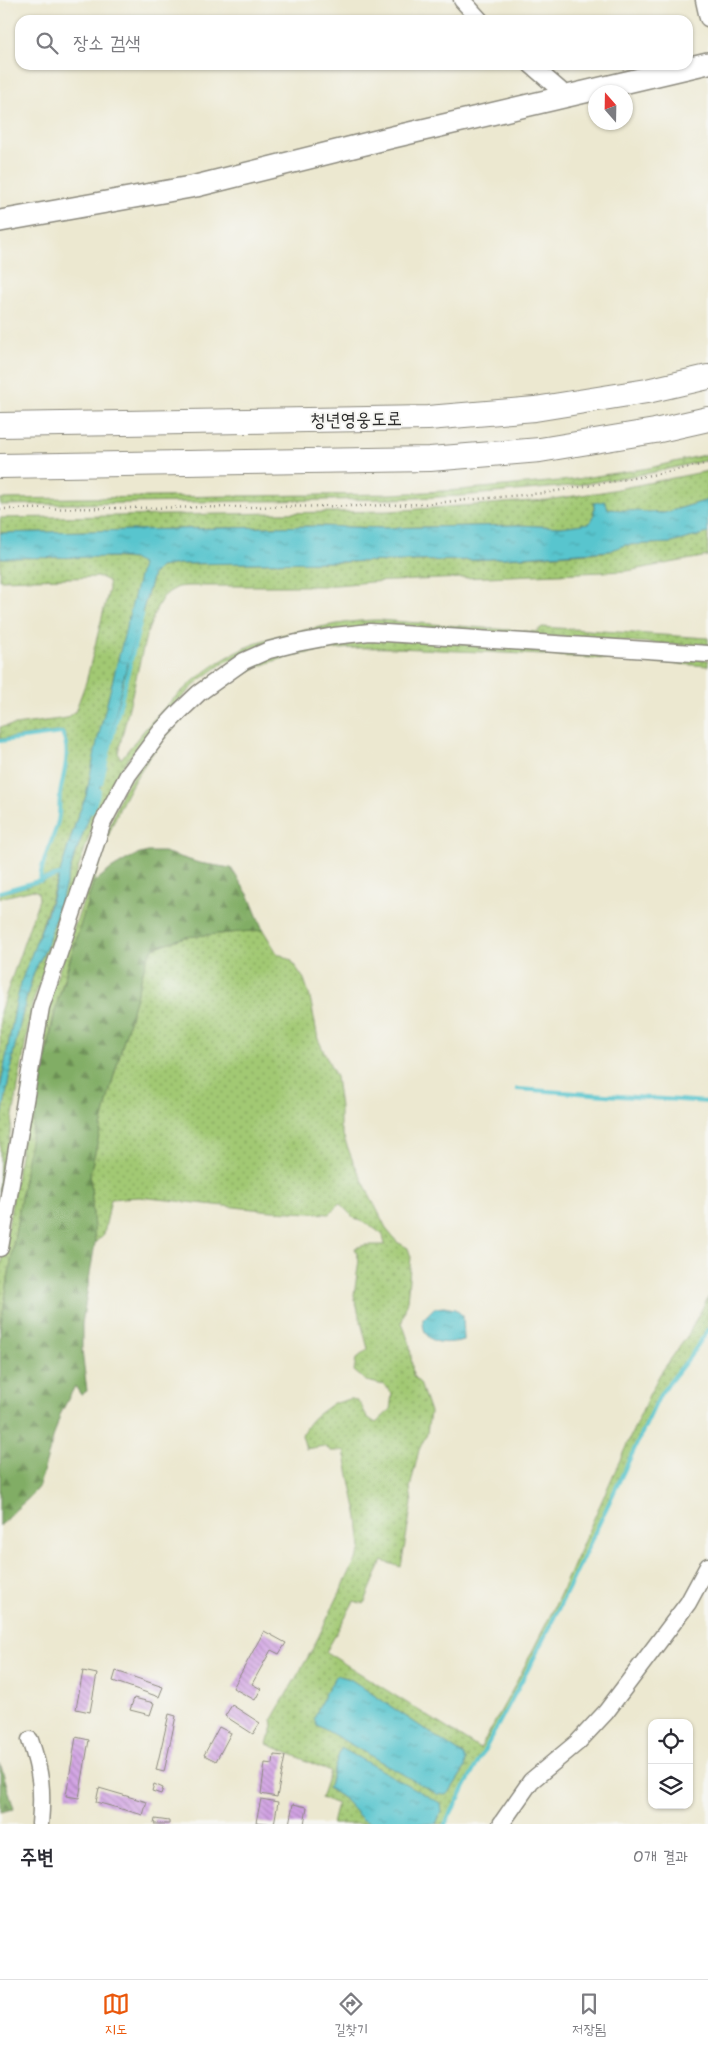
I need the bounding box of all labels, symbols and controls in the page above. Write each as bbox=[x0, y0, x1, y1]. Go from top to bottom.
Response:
search box bbox=[15, 15, 693, 70]
icon: search bbox=[33, 29, 61, 57]
text: 장소 검색 bbox=[73, 30, 141, 55]
north arrow bbox=[588, 85, 633, 130]
street label: 청년영웅도로 bbox=[310, 406, 402, 432]
map controls bbox=[648, 1719, 693, 1809]
button: locate bbox=[648, 1719, 693, 1764]
button: layers bbox=[648, 1764, 693, 1809]
text: 주변 bbox=[20, 1843, 54, 1871]
text: 0개 결과 bbox=[633, 1846, 688, 1867]
tab: 지도 bbox=[102, 1990, 130, 2039]
tab: 길찾기 bbox=[334, 1990, 368, 2039]
tab: 저장됨 bbox=[572, 1990, 606, 2039]

